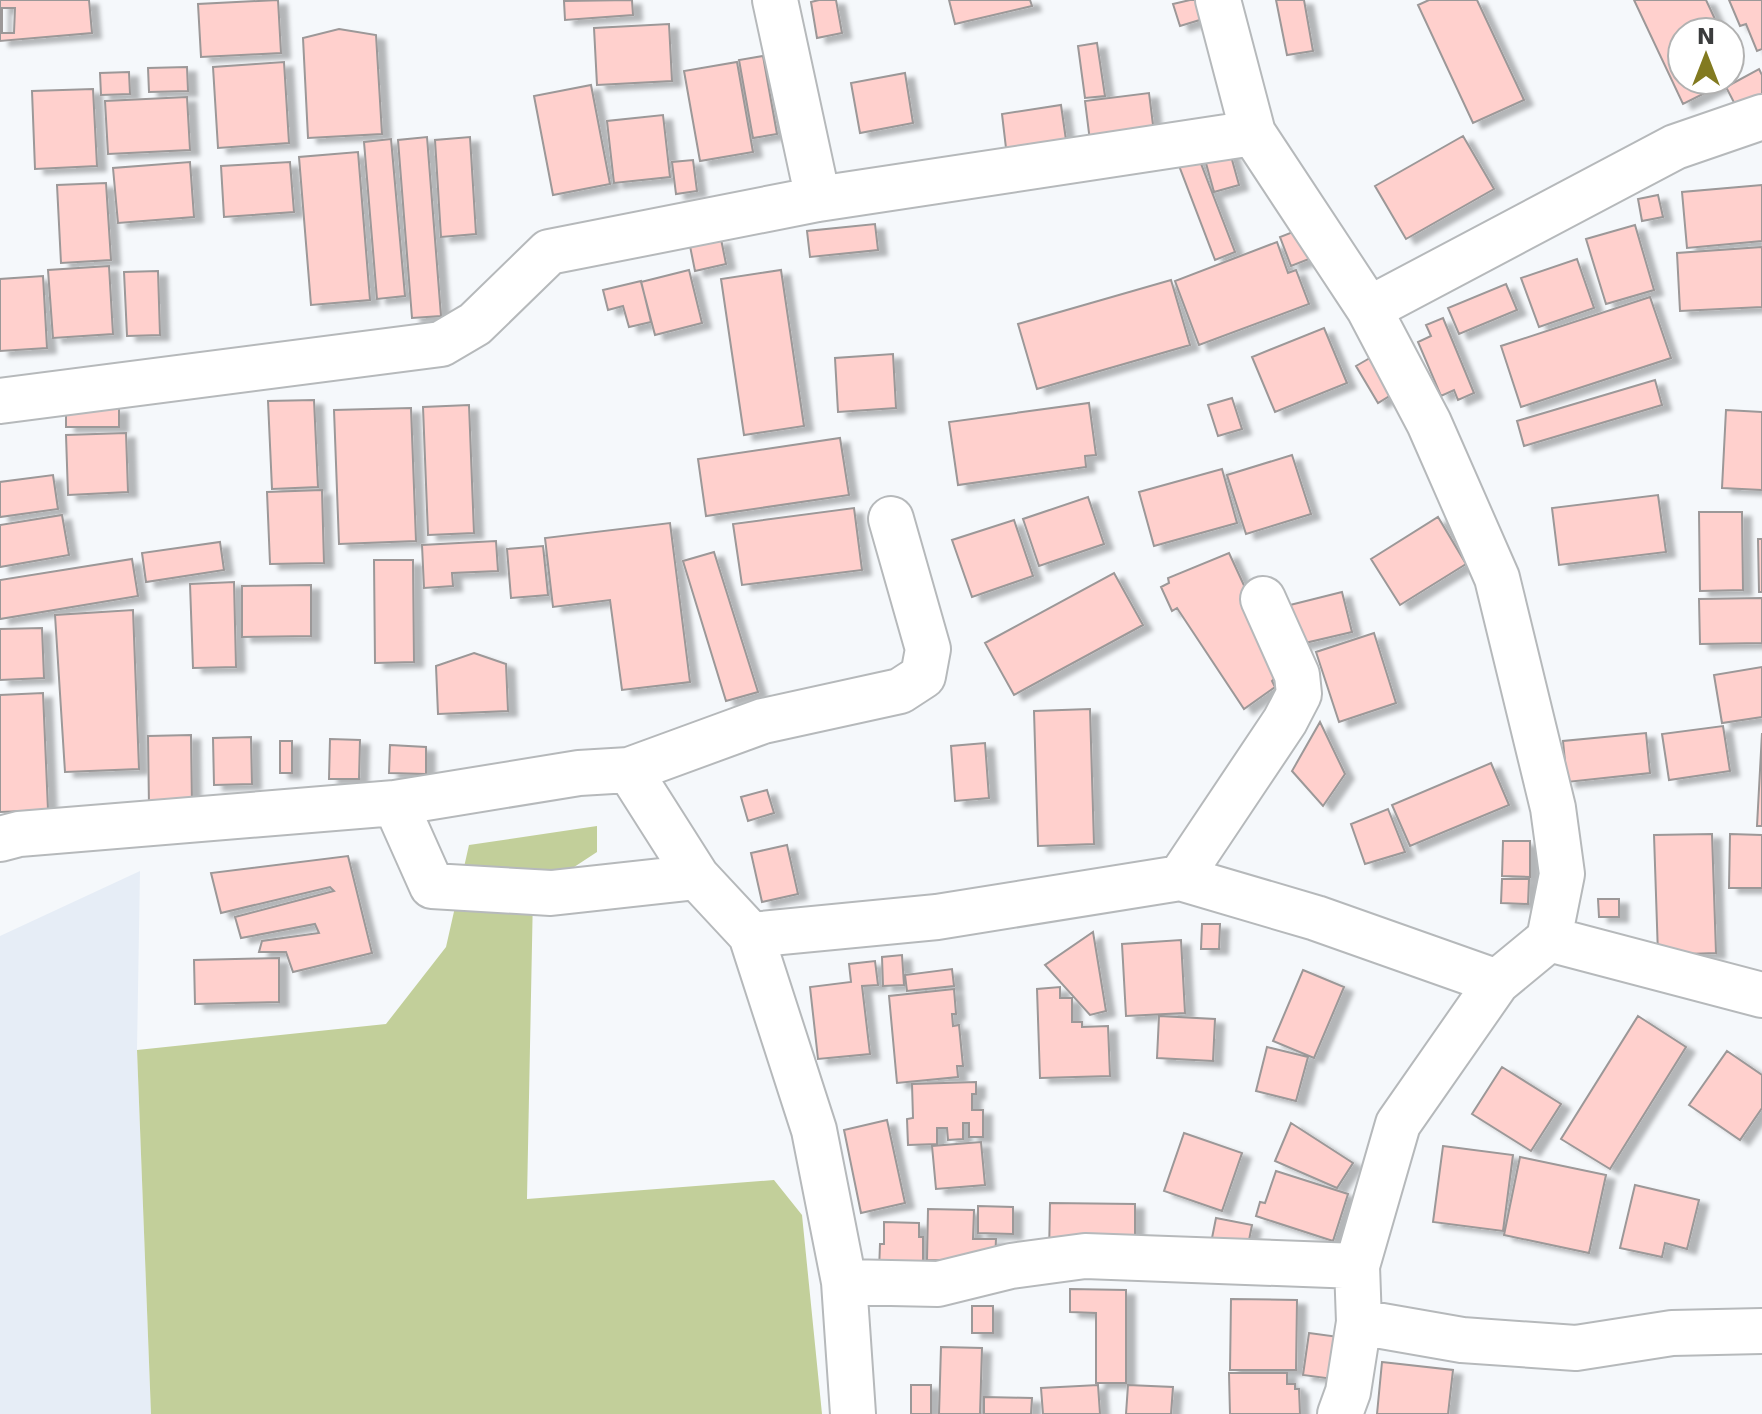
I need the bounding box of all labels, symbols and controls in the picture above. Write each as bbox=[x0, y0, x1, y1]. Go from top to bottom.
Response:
north arrow bbox=[1666, 16, 1746, 96]
text: N bbox=[1697, 24, 1715, 49]

